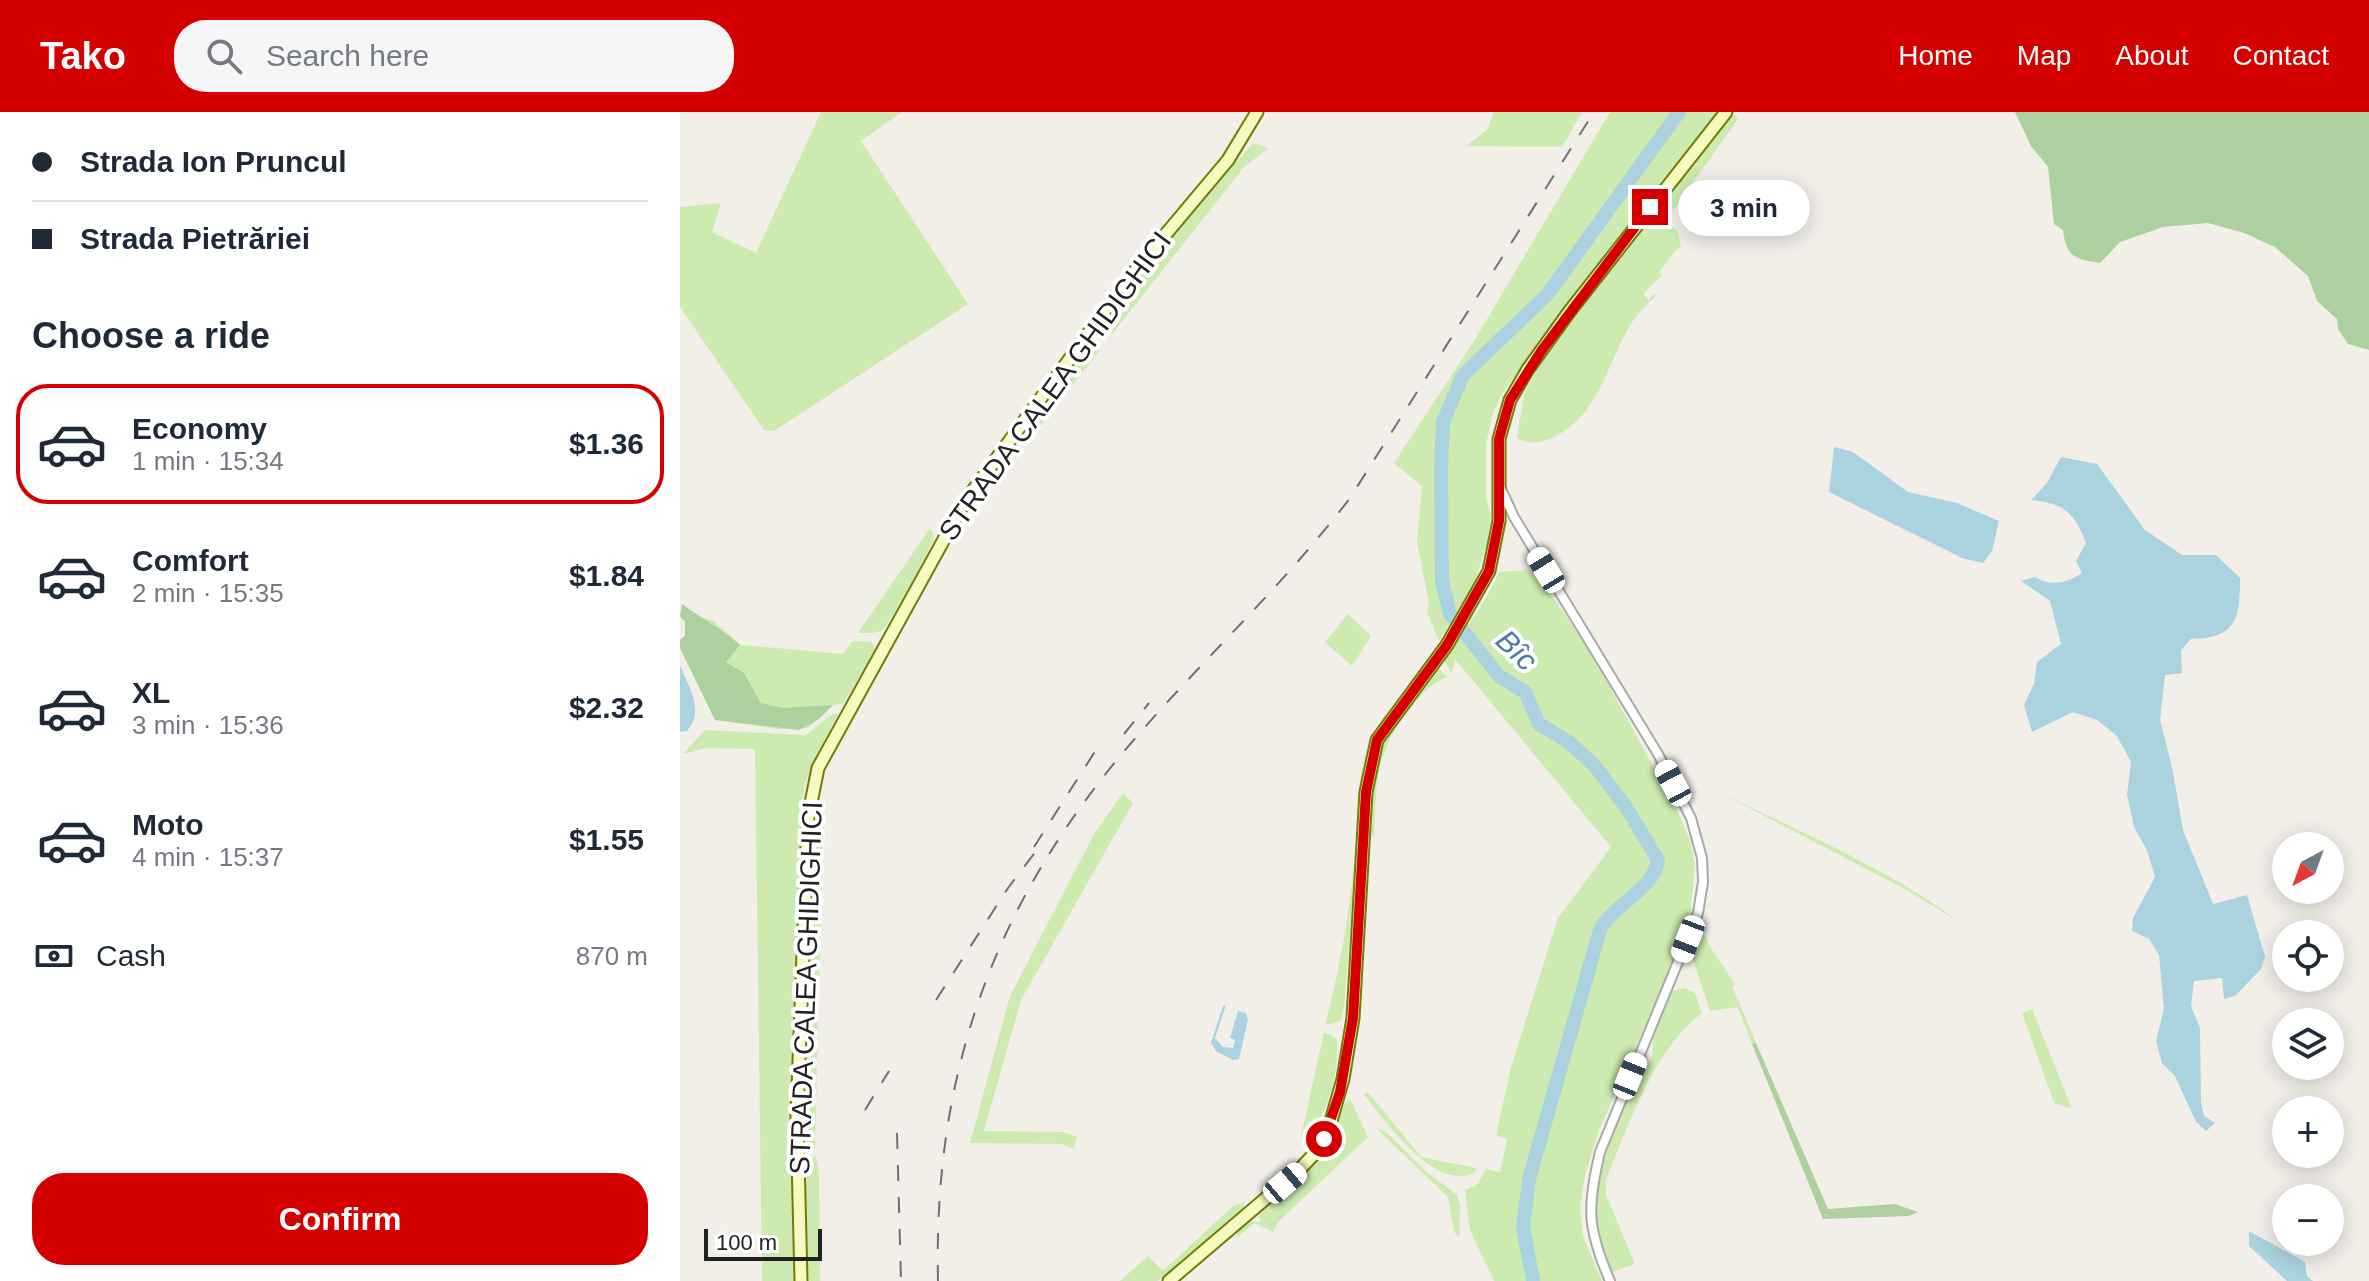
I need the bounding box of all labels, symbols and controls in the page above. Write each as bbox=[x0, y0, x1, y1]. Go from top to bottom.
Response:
search box bbox=[174, 20, 734, 92]
icon: search bbox=[202, 34, 246, 78]
text: Tako bbox=[40, 35, 126, 77]
text: Search here bbox=[266, 39, 429, 72]
text: Home bbox=[1898, 40, 1973, 71]
text: Map bbox=[2017, 40, 2071, 71]
text: About bbox=[2115, 40, 2189, 71]
text: Contact bbox=[2233, 40, 2329, 71]
text: Strada Ion Pruncul bbox=[80, 145, 347, 178]
callout: 3 min bbox=[1678, 179, 1810, 235]
route end bbox=[1632, 189, 1668, 225]
text: 3 min bbox=[1710, 193, 1778, 223]
text: Strada Pietrăriei bbox=[80, 222, 310, 255]
street label: STRADA CALEA GHIDIGHICI bbox=[933, 226, 1177, 546]
text: Choose a ride bbox=[32, 315, 270, 356]
icon: car bbox=[36, 408, 108, 480]
text: Economy bbox=[132, 412, 267, 445]
text: $1.36 bbox=[569, 427, 644, 460]
text: 1 min · 15:34 bbox=[132, 446, 284, 476]
icon: car bbox=[36, 540, 108, 612]
car bbox=[1523, 543, 1569, 597]
text: Comfort bbox=[132, 544, 249, 577]
text: $1.84 bbox=[569, 559, 644, 592]
text: 2 min · 15:35 bbox=[132, 578, 284, 608]
water label: Bîc bbox=[1490, 623, 1544, 677]
icon: car bbox=[36, 672, 108, 744]
text: XL bbox=[132, 676, 170, 709]
text: $2.32 bbox=[569, 691, 644, 724]
text: 3 min · 15:36 bbox=[132, 710, 284, 740]
car bbox=[1651, 756, 1695, 810]
street label: STRADA CALEA GHIDIGHICI bbox=[784, 801, 828, 1175]
icon: car bbox=[36, 804, 108, 876]
text: Moto bbox=[132, 808, 204, 841]
text: $1.55 bbox=[569, 823, 644, 856]
north arrow bbox=[2272, 832, 2344, 904]
map controls bbox=[2272, 832, 2344, 1256]
text: 4 min · 15:37 bbox=[132, 842, 284, 872]
car bbox=[1668, 912, 1708, 966]
button: locate bbox=[2272, 920, 2344, 992]
icon: cash bbox=[32, 934, 76, 978]
text: Cash bbox=[96, 939, 166, 972]
text: 870 m bbox=[576, 941, 648, 971]
button: layers bbox=[2272, 1008, 2344, 1080]
car bbox=[1610, 1049, 1650, 1103]
button: + bbox=[2272, 1096, 2344, 1168]
route start bbox=[1306, 1121, 1342, 1157]
car bbox=[1259, 1158, 1311, 1208]
button: Confirm bbox=[32, 1173, 648, 1265]
button: − bbox=[2272, 1184, 2344, 1256]
scale bar bbox=[704, 1225, 822, 1261]
text: 100 m bbox=[716, 1230, 777, 1255]

